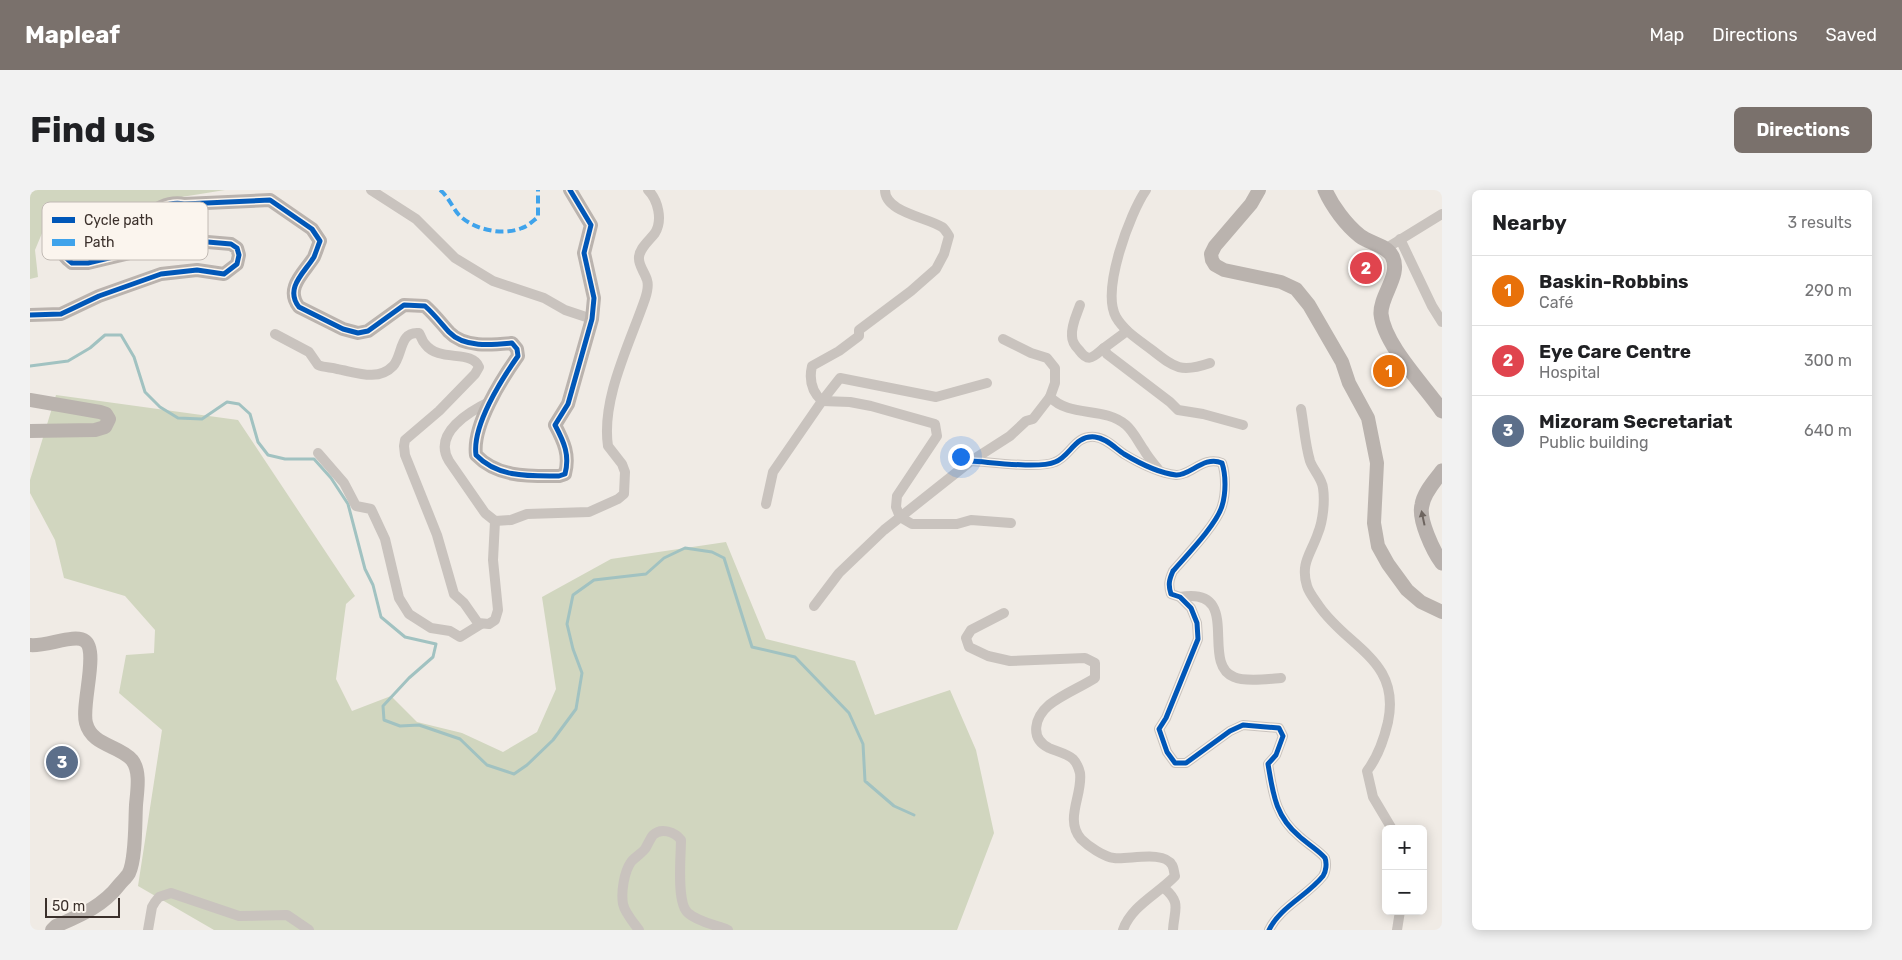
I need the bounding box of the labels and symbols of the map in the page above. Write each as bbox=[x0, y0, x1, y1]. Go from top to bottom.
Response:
legend bbox=[42, 202, 208, 260]
text: Cycle path bbox=[84, 212, 153, 229]
text: Path bbox=[84, 234, 115, 251]
pin: 2 bbox=[1350, 249, 1382, 287]
pin: 1 bbox=[1373, 352, 1405, 390]
your location bbox=[948, 444, 974, 470]
one-way arrow bbox=[1419, 510, 1427, 526]
pin: 3 bbox=[46, 743, 78, 781]
scale bar bbox=[45, 895, 120, 918]

